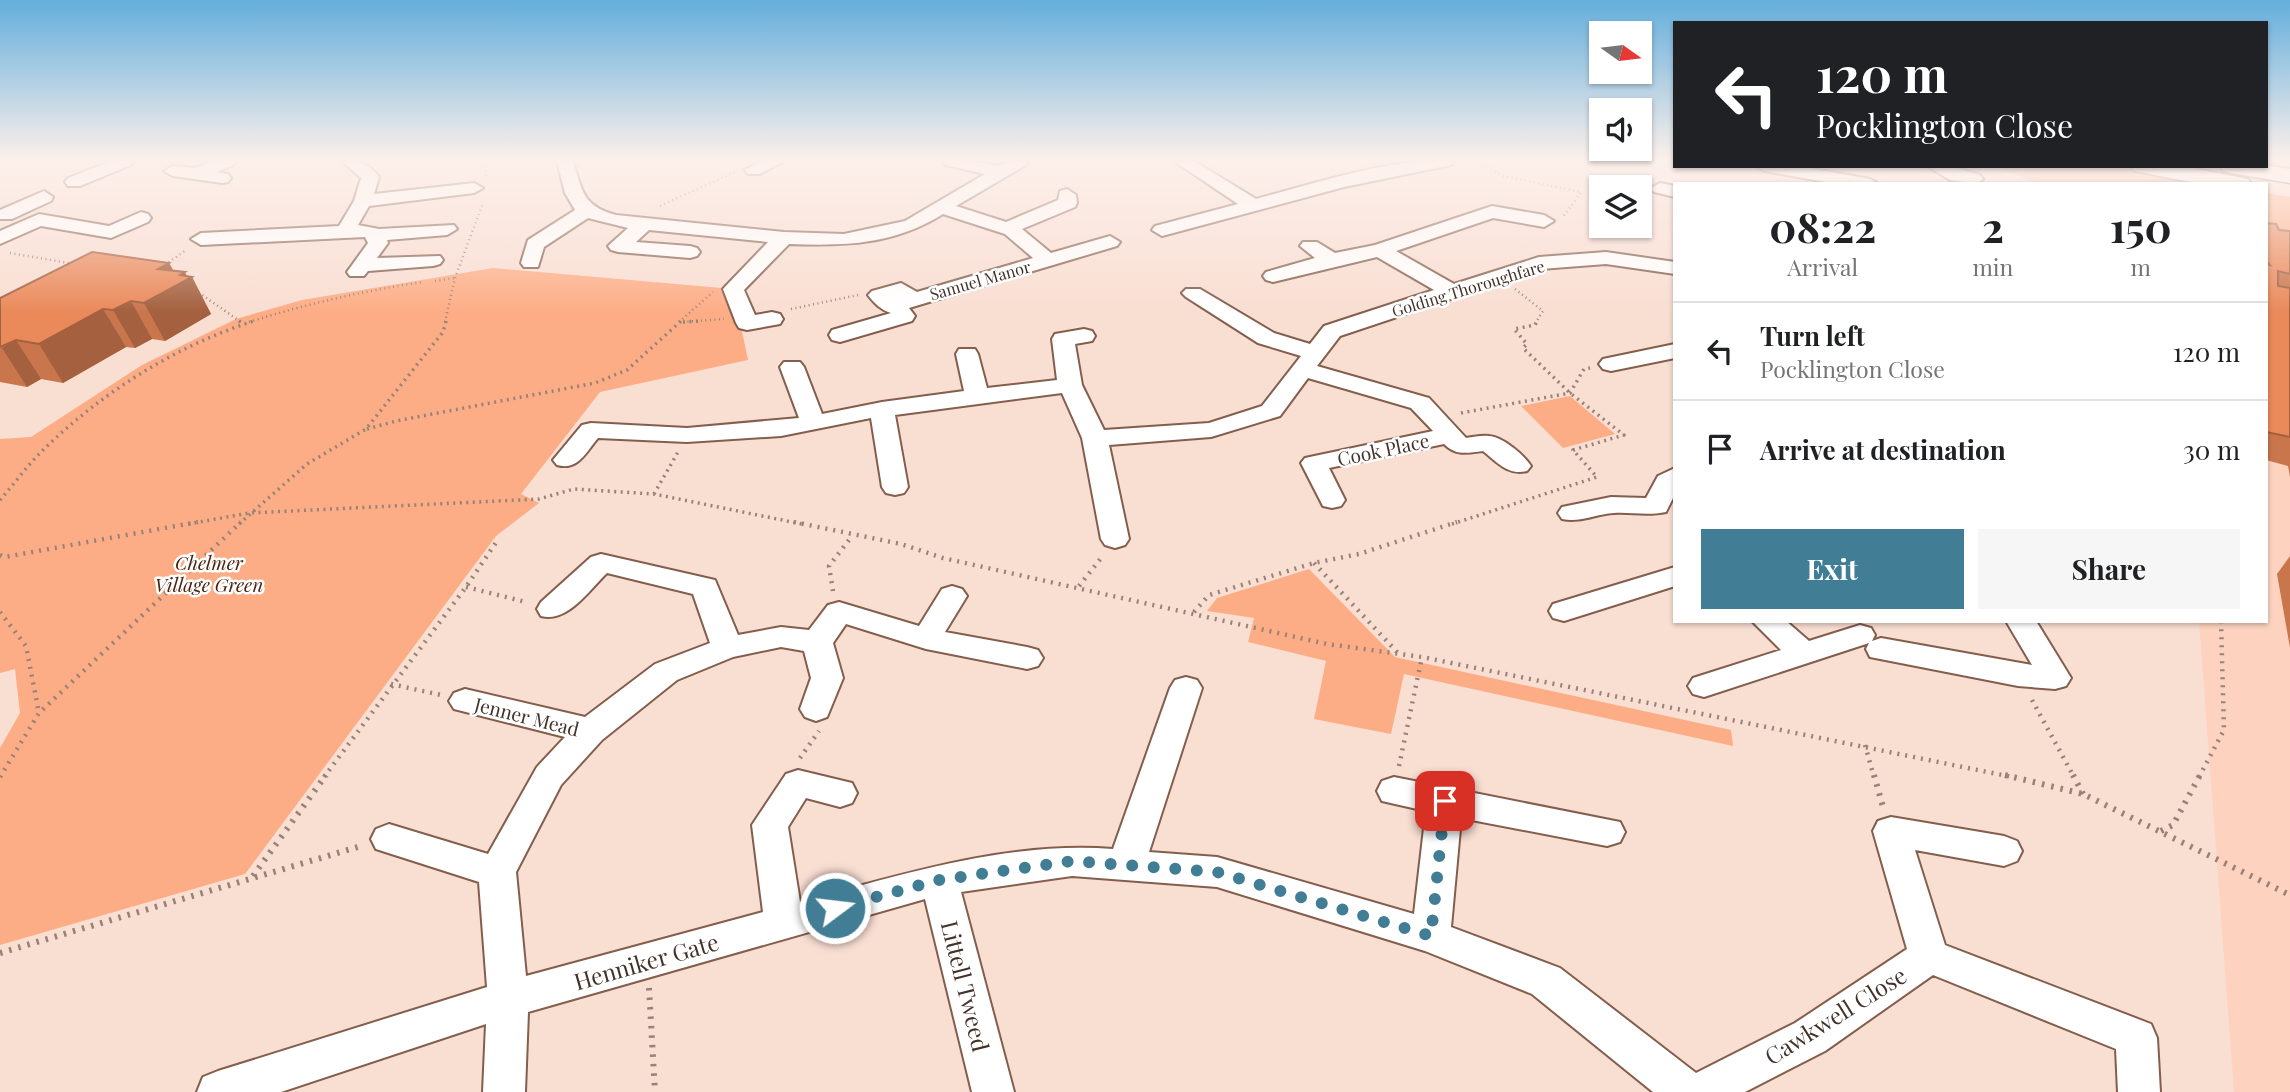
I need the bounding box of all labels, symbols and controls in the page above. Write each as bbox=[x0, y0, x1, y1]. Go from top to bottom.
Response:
north arrow bbox=[1589, 21, 1652, 84]
map controls bbox=[1589, 21, 1652, 238]
text: 120 m bbox=[1816, 40, 1948, 105]
icon: left bbox=[1701, 49, 1792, 140]
button: sound bbox=[1589, 98, 1652, 161]
text: Pocklington Close bbox=[1816, 103, 2073, 146]
button: layers bbox=[1589, 175, 1652, 238]
text: 08:22 bbox=[1769, 198, 1876, 254]
text: 2 bbox=[1982, 198, 2004, 254]
text: 150 bbox=[2110, 198, 2172, 254]
text: Arrival bbox=[1787, 251, 1858, 282]
text: min bbox=[1972, 251, 2013, 282]
text: m bbox=[2130, 251, 2151, 282]
street label: Golding Thoroughfare bbox=[1389, 255, 1547, 321]
street label: Samuel Manor bbox=[927, 256, 1033, 304]
text: Turn left bbox=[1760, 318, 1865, 353]
icon: left bbox=[1701, 332, 1739, 370]
text: 120 m bbox=[2173, 334, 2240, 369]
text: Pocklington Close bbox=[1760, 353, 1945, 384]
street label: Cook Place bbox=[1335, 427, 1431, 471]
icon: arrive bbox=[1701, 430, 1739, 468]
text: Arrive at destination bbox=[1760, 432, 2006, 467]
text: 30 m bbox=[2183, 432, 2240, 467]
button: Exit bbox=[1701, 529, 1964, 609]
button: Share bbox=[1978, 529, 2240, 609]
park label: Chelmer Village Green bbox=[155, 549, 263, 597]
street label: Jenner Mead bbox=[471, 690, 582, 742]
pin bbox=[1415, 771, 1475, 831]
icon: arrive bbox=[1426, 782, 1464, 820]
position arrow bbox=[798, 871, 872, 945]
street label: Littell Tweed bbox=[935, 917, 997, 1055]
street label: Henniker Gate bbox=[570, 926, 722, 996]
street label: Cawkwell Close bbox=[1758, 959, 1912, 1071]

